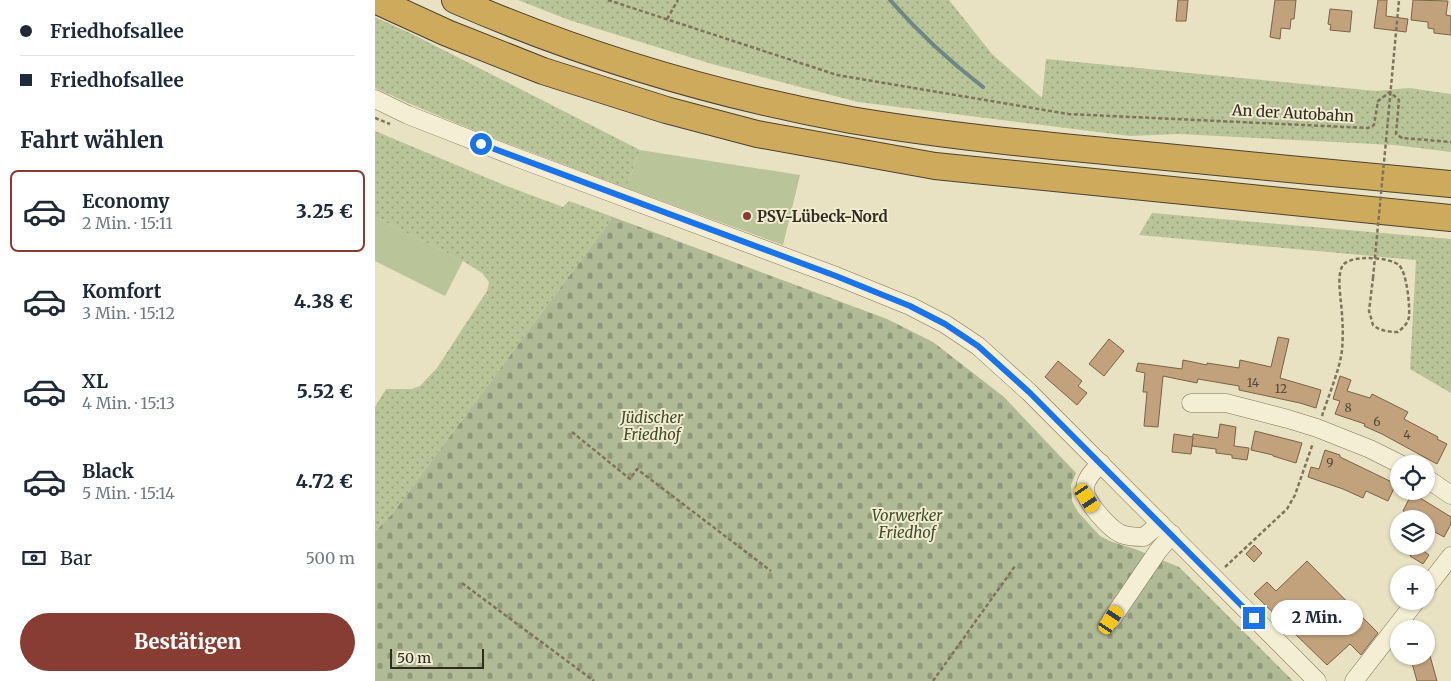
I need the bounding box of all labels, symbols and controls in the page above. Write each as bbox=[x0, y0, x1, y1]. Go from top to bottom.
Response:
text: Friedhofsallee bbox=[50, 19, 184, 43]
text: Friedhofsallee bbox=[50, 68, 184, 92]
street label: An der Autobahn bbox=[1230, 100, 1355, 126]
text: Fahrt wählen bbox=[20, 126, 164, 154]
route start bbox=[470, 133, 492, 155]
icon: car bbox=[22, 189, 67, 234]
text: Economy bbox=[82, 189, 170, 213]
text: 3.25 € bbox=[296, 199, 353, 223]
place label: PSV-Lübeck-Nord bbox=[757, 207, 888, 226]
marker: PSV-Lübeck-Nord bbox=[741, 210, 753, 222]
text: 2 Min. · 15:11 bbox=[82, 213, 173, 233]
icon: car bbox=[22, 279, 67, 324]
text: Komfort bbox=[82, 279, 161, 303]
text: 4.38 € bbox=[294, 289, 353, 313]
text: 3 Min. · 15:12 bbox=[82, 303, 175, 323]
icon: car bbox=[22, 369, 67, 414]
text: XL bbox=[82, 369, 108, 393]
house number: 14 bbox=[1247, 375, 1260, 390]
text: 5.52 € bbox=[297, 379, 353, 403]
house number: 12 bbox=[1275, 381, 1287, 396]
text: 4 Min. · 15:13 bbox=[82, 393, 175, 413]
house number: 8 bbox=[1344, 400, 1352, 415]
park label: Jüdischer Friedhof bbox=[619, 408, 684, 444]
house number: 6 bbox=[1373, 414, 1381, 429]
house number: 4 bbox=[1403, 427, 1411, 442]
house number: 9 bbox=[1326, 455, 1334, 470]
map controls bbox=[1390, 455, 1435, 665]
button: locate bbox=[1390, 455, 1435, 500]
icon: car bbox=[22, 459, 67, 504]
text: Black bbox=[82, 459, 134, 483]
text: 4.72 € bbox=[295, 469, 353, 493]
car bbox=[1072, 481, 1101, 515]
text: 5 Min. · 15:14 bbox=[82, 483, 175, 503]
park label: Vorwerker Friedhof bbox=[872, 506, 943, 542]
button: layers bbox=[1390, 510, 1435, 555]
icon: cash bbox=[20, 544, 48, 572]
text: Bar bbox=[60, 546, 92, 570]
text: 500 m bbox=[305, 548, 355, 568]
button: + bbox=[1390, 565, 1435, 610]
callout: 2 Min. bbox=[1271, 600, 1364, 636]
car bbox=[1096, 603, 1125, 637]
route end bbox=[1243, 607, 1265, 629]
text: 2 Min. bbox=[1292, 607, 1342, 627]
button: Bestätigen bbox=[20, 613, 355, 671]
button: − bbox=[1390, 620, 1435, 665]
scale bar bbox=[390, 646, 484, 669]
text: 50 m bbox=[397, 649, 431, 667]

